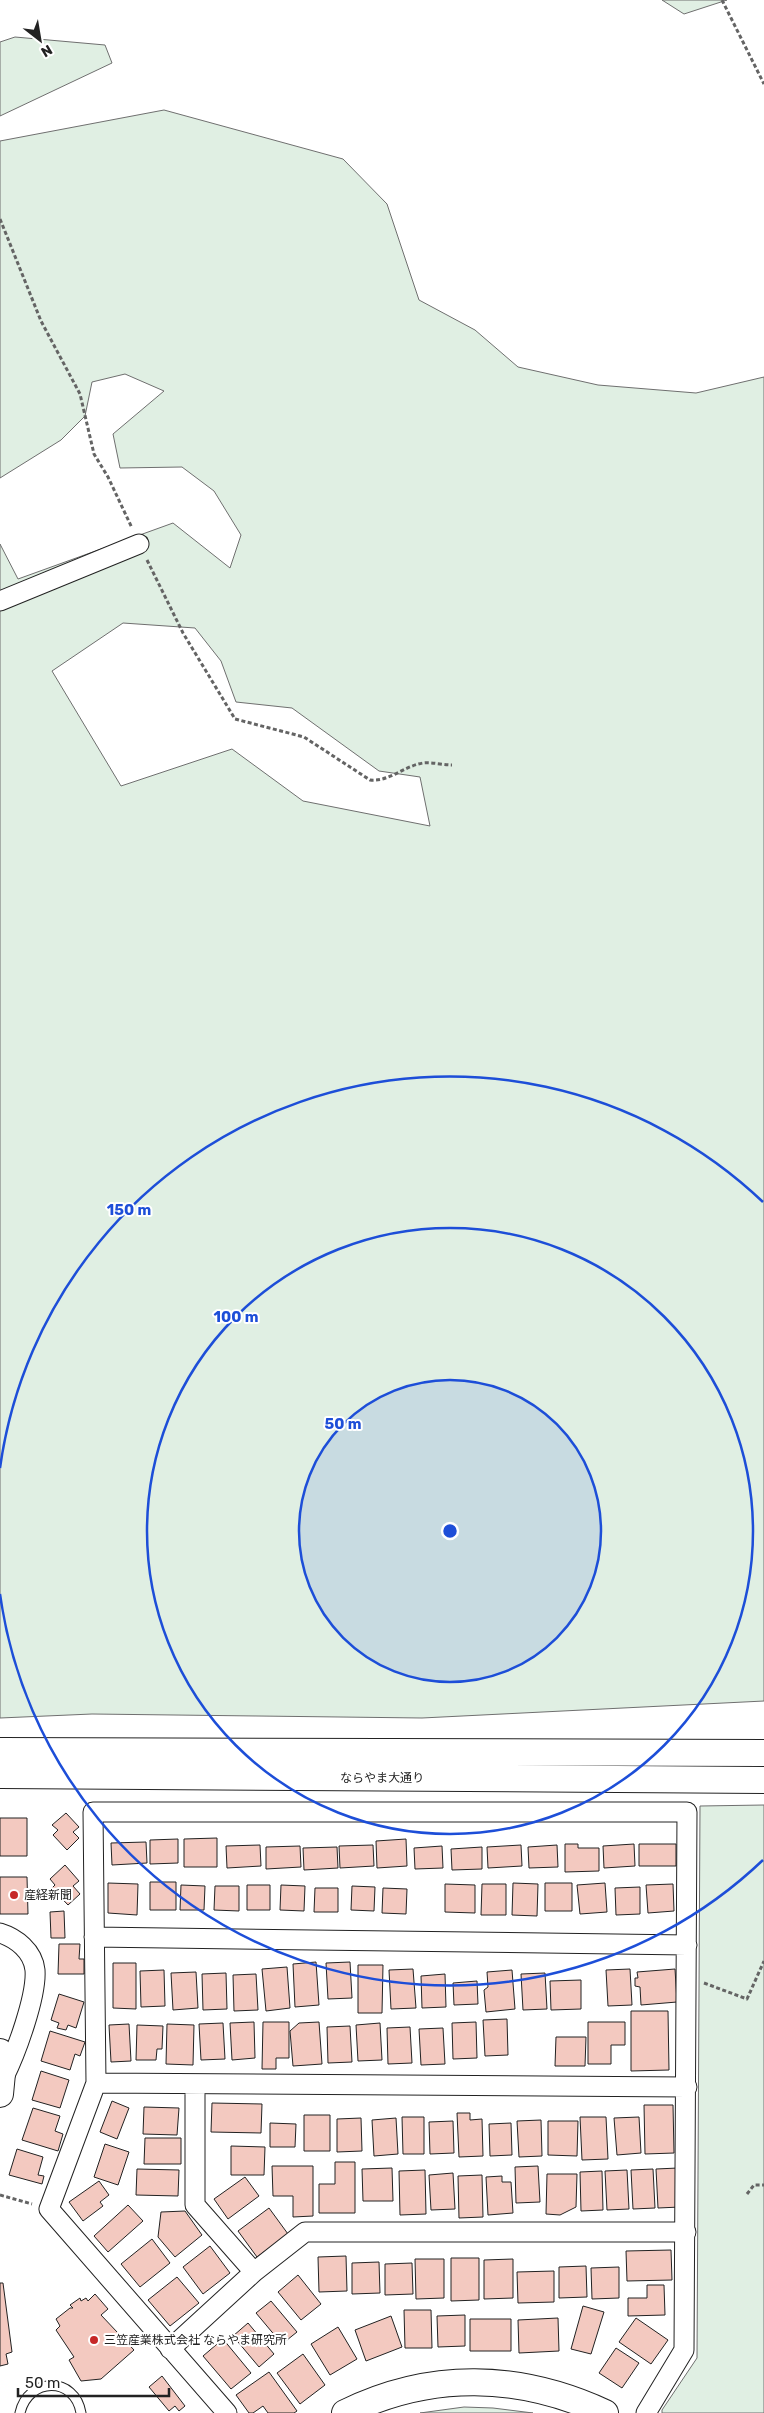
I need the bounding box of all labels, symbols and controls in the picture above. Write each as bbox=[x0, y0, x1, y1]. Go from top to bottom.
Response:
north arrow bbox=[15, 15, 65, 65]
text: N bbox=[38, 41, 55, 61]
text: 150 m bbox=[107, 1201, 151, 1219]
text: 100 m bbox=[214, 1308, 258, 1326]
text: 50 m bbox=[325, 1415, 361, 1433]
centre of rings bbox=[441, 1522, 459, 1540]
street label: ならやま大通り bbox=[340, 1771, 424, 1785]
place label: 産経新聞 bbox=[24, 1888, 72, 1902]
marker: 産経新聞 bbox=[8, 1889, 20, 1901]
place label: 三笠産業株式会社 ならやま研究所 bbox=[104, 2333, 287, 2347]
marker: 三笠産業株式会社 ならやま研究所 bbox=[88, 2334, 100, 2346]
scale bar bbox=[18, 2366, 169, 2398]
text: 50 m bbox=[25, 2374, 60, 2392]

